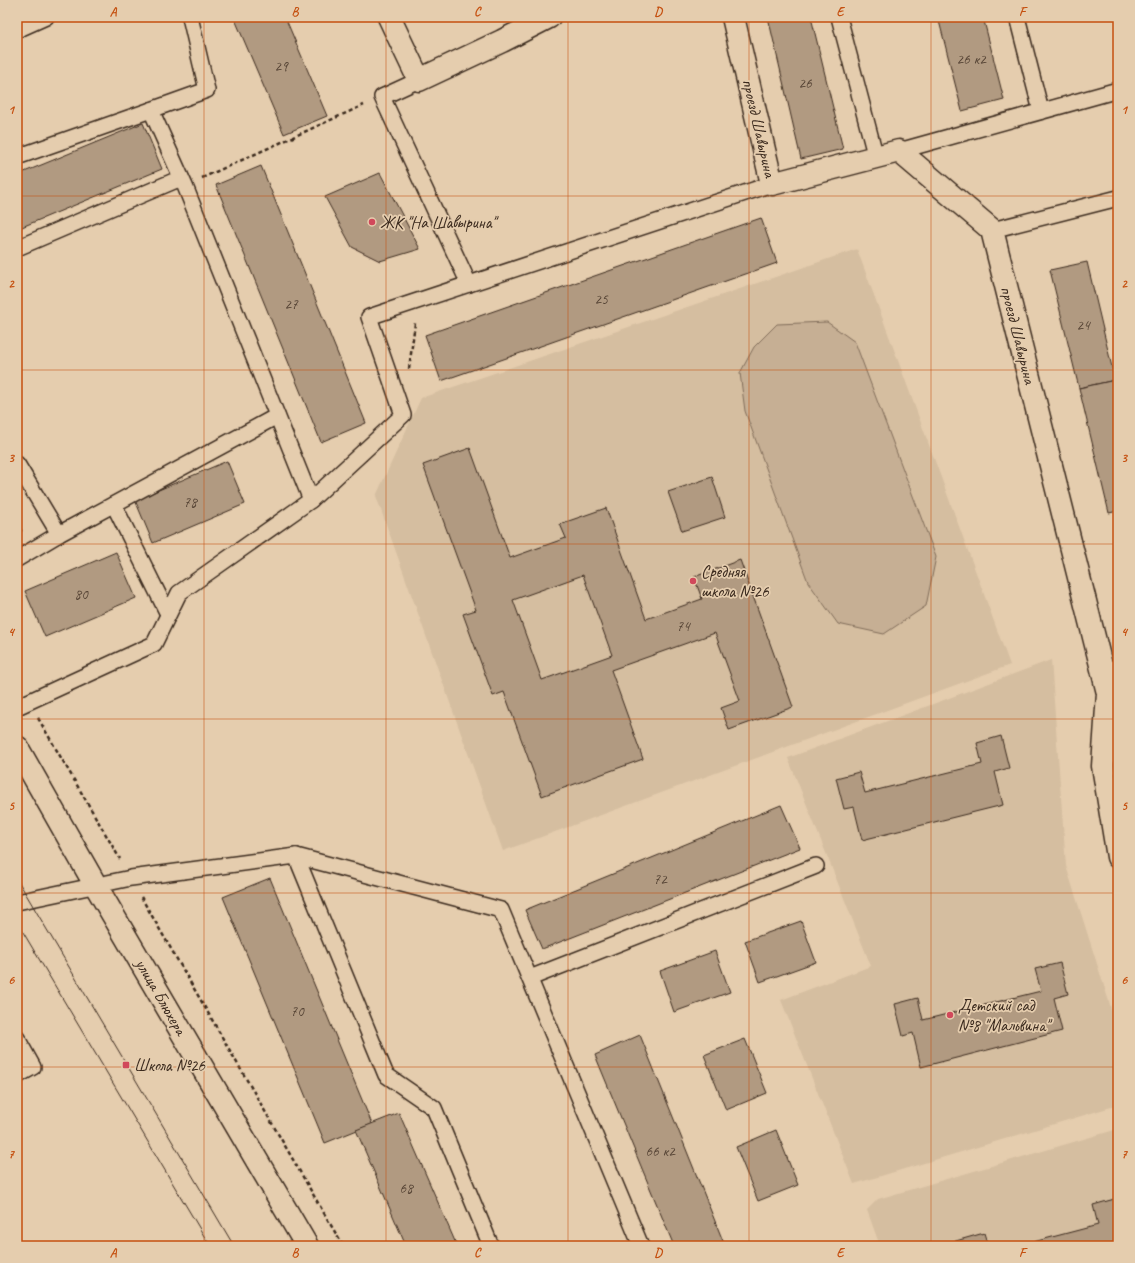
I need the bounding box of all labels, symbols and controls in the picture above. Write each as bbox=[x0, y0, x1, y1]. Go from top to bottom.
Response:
text: A bbox=[110, 4, 118, 20]
text: B bbox=[292, 4, 300, 20]
text: C bbox=[474, 4, 482, 20]
text: D bbox=[654, 4, 663, 20]
text: E bbox=[837, 4, 846, 20]
text: F bbox=[1019, 4, 1028, 20]
house number: 26 к2 bbox=[956, 50, 987, 69]
house number: 29 bbox=[274, 57, 289, 76]
house number: 26 bbox=[798, 74, 813, 93]
street label: проезд Шавырина bbox=[737, 77, 781, 180]
text: 1 bbox=[8, 102, 16, 118]
text: 1 bbox=[1121, 102, 1129, 118]
place label: ЖК "На Шавырина" bbox=[380, 212, 500, 233]
marker: ЖК "На Шавырина" bbox=[367, 217, 377, 227]
text: 2 bbox=[8, 276, 15, 292]
text: 2 bbox=[1121, 276, 1128, 292]
street label: проезд Шавырина bbox=[996, 284, 1041, 387]
house number: 25 bbox=[594, 290, 609, 309]
house number: 27 bbox=[284, 295, 299, 314]
house number: 24 bbox=[1076, 316, 1091, 335]
text: 3 bbox=[8, 450, 15, 466]
text: 3 bbox=[1121, 450, 1128, 466]
house number: 78 bbox=[183, 493, 198, 512]
place label: Средняя школа №26 bbox=[701, 561, 770, 602]
marker: Средняя школа №26 bbox=[688, 576, 698, 586]
house number: 80 bbox=[74, 585, 89, 604]
house number: 74 bbox=[676, 617, 691, 636]
text: 4 bbox=[8, 624, 16, 640]
text: 4 bbox=[1121, 624, 1129, 640]
text: 5 bbox=[8, 798, 15, 814]
text: 5 bbox=[1121, 798, 1128, 814]
house number: 72 bbox=[653, 870, 668, 889]
street label: улица Блюхера bbox=[130, 954, 192, 1041]
text: 6 bbox=[8, 972, 15, 988]
text: 6 bbox=[1121, 972, 1128, 988]
place label: Детский сад №8 "Мальвина" bbox=[958, 995, 1053, 1036]
house number: 70 bbox=[290, 1002, 305, 1021]
marker: Детский сад №8 "Мальвина" bbox=[945, 1010, 955, 1020]
place label: Школа №26 bbox=[134, 1055, 206, 1076]
marker: Школа №26 bbox=[121, 1060, 131, 1070]
house number: 66 к2 bbox=[645, 1142, 676, 1161]
text: 7 bbox=[8, 1146, 15, 1162]
text: 7 bbox=[1121, 1146, 1128, 1162]
house number: 68 bbox=[399, 1179, 414, 1198]
text: A bbox=[110, 1245, 118, 1261]
text: B bbox=[292, 1245, 300, 1261]
text: C bbox=[474, 1245, 482, 1261]
text: D bbox=[654, 1245, 663, 1261]
text: E bbox=[837, 1245, 846, 1261]
text: F bbox=[1019, 1245, 1028, 1261]

